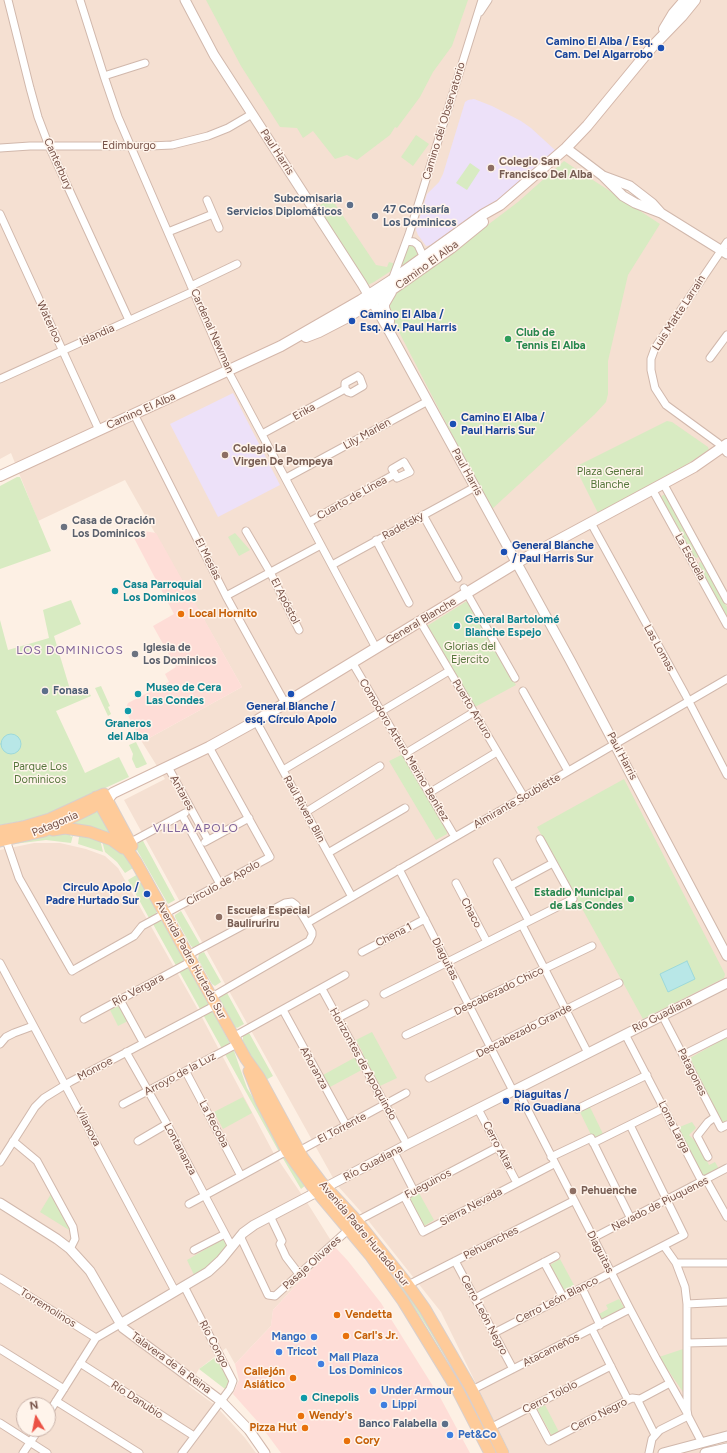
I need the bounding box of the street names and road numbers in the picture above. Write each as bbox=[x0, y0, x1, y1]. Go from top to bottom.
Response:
street label: Camino del Observatorio bbox=[420, 61, 468, 181]
street label: Paul Harris bbox=[257, 127, 297, 177]
street label: Canterbury bbox=[41, 136, 75, 192]
street label: Edimburgo bbox=[102, 139, 156, 153]
street label: Camino El Alba bbox=[393, 238, 461, 292]
street label: Luis Matte Larraín bbox=[650, 273, 708, 353]
street label: Cardenal Newman bbox=[188, 287, 236, 375]
street label: Waterloo bbox=[34, 299, 64, 345]
street label: Islandia bbox=[77, 321, 117, 349]
street label: Camino El Alba bbox=[104, 390, 178, 432]
street label: Erika bbox=[290, 401, 318, 423]
street label: Lily Marlen bbox=[341, 416, 393, 452]
street label: Paul Harris bbox=[449, 446, 485, 498]
street label: Cuarto de Línea bbox=[315, 473, 389, 523]
street label: Radetsky bbox=[380, 509, 426, 543]
street label: La Escuela bbox=[672, 531, 708, 583]
street label: El Mesías bbox=[192, 536, 224, 582]
street label: El Apóstol bbox=[268, 576, 302, 626]
street label: General Blanche bbox=[383, 595, 459, 647]
street label: Las Lomas bbox=[641, 622, 677, 674]
street label: Comodoro Arturo Merino Benitez bbox=[356, 676, 452, 824]
street label: Puerto Arturo bbox=[449, 677, 495, 741]
street label: Paul Harris bbox=[604, 730, 640, 782]
street label: Almirante Soublette bbox=[471, 771, 563, 831]
street label: Antares bbox=[167, 773, 197, 813]
street label: Raúl Rivera Blin bbox=[280, 773, 328, 845]
street label: Patagonia bbox=[30, 808, 80, 840]
street label: Círculo de Apolo bbox=[184, 857, 262, 909]
street label: Chaco bbox=[458, 896, 484, 930]
street label: Avenida Padre Hurtado Sur bbox=[153, 899, 229, 1021]
street label: Chena 1 bbox=[374, 920, 414, 950]
street label: Diaguitas bbox=[429, 936, 461, 982]
street label: Descabezado Chico bbox=[452, 964, 546, 1018]
street label: Río Vergara bbox=[110, 971, 166, 1009]
street label: Río Guadiana bbox=[630, 994, 694, 1036]
street label: Descabezado Grande bbox=[474, 1001, 574, 1061]
street label: Horizontes de Apoquindo bbox=[327, 1006, 399, 1122]
street label: Añoranza bbox=[297, 1044, 331, 1092]
street label: Patagones bbox=[674, 1046, 710, 1098]
street label: Arroyo de la Luz bbox=[142, 1050, 218, 1098]
street label: Monroe bbox=[75, 1054, 115, 1084]
street label: La Recoba bbox=[196, 1098, 232, 1150]
street label: Loma Larga bbox=[655, 1099, 693, 1155]
street label: Vilanova bbox=[72, 1105, 104, 1149]
street label: El Torrente bbox=[315, 1110, 369, 1146]
street label: Cerro Altar bbox=[480, 1119, 516, 1173]
street label: Lontananza bbox=[161, 1121, 199, 1177]
street label: Río Guadiana bbox=[341, 1142, 405, 1184]
street label: Fueguinos bbox=[402, 1166, 454, 1202]
street label: Nevado de Piuquenes bbox=[609, 1174, 711, 1234]
street label: Avenida Padre Hurtado Sur bbox=[316, 1179, 412, 1289]
street label: Sierra Nevada bbox=[438, 1185, 504, 1229]
street label: Pehuenches bbox=[461, 1224, 521, 1262]
street label: Diaguitas bbox=[584, 1229, 616, 1275]
street label: Pasaje Olivares bbox=[280, 1233, 344, 1293]
street label: Cerro León Negro bbox=[457, 1273, 511, 1357]
street label: Cerro León Blanco bbox=[514, 1274, 600, 1326]
street label: Torremolinos bbox=[18, 1286, 78, 1330]
street label: Río Congo bbox=[196, 1318, 232, 1370]
street label: Talavera de la Reina bbox=[128, 1330, 214, 1396]
street label: Atacameños bbox=[520, 1330, 582, 1370]
street label: Río Danubio bbox=[109, 1378, 165, 1422]
street label: Cerro Tololo bbox=[520, 1378, 580, 1416]
street label: Cerro Negro bbox=[569, 1395, 629, 1435]

